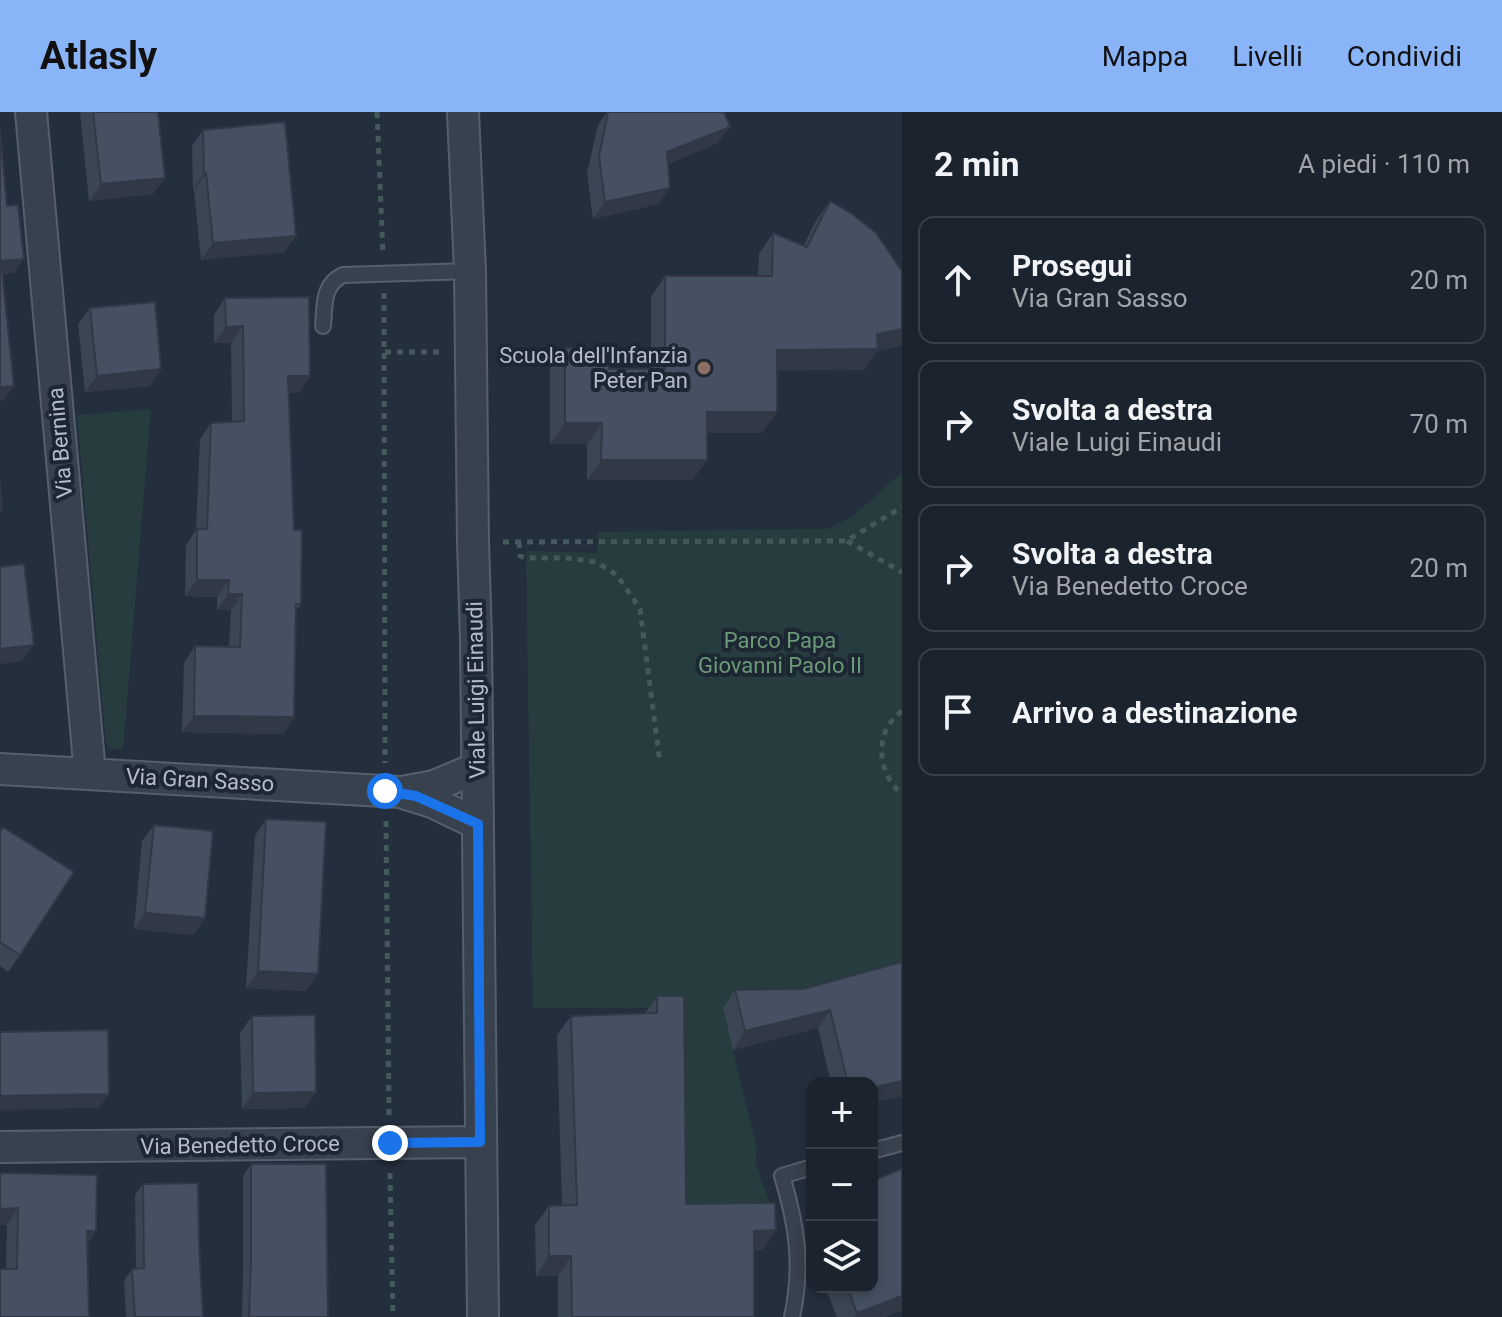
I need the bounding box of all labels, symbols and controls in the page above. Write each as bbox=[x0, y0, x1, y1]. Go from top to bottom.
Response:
text: Atlasly bbox=[40, 34, 157, 78]
text: Mappa bbox=[1102, 40, 1188, 73]
text: Livelli bbox=[1232, 40, 1303, 73]
text: Condividi bbox=[1347, 40, 1462, 73]
text: 2 min bbox=[934, 144, 1019, 184]
text: A piedi · 110 m bbox=[1298, 149, 1470, 179]
text: Prosegui bbox=[1012, 248, 1132, 283]
icon: ahead bbox=[936, 258, 980, 302]
text: 20 m bbox=[1410, 265, 1468, 295]
text: Via Gran Sasso bbox=[1012, 283, 1188, 313]
place label: Scuola dell'Infanzia Peter Pan bbox=[499, 343, 688, 393]
marker: Scuola dell'Infanzia Peter Pan bbox=[695, 359, 713, 377]
street label: Via Bernina bbox=[43, 387, 77, 499]
text: Svolta a destra bbox=[1012, 392, 1213, 427]
icon: right bbox=[936, 402, 980, 446]
text: 70 m bbox=[1410, 409, 1468, 439]
text: Viale Luigi Einaudi bbox=[1012, 427, 1222, 457]
text: Svolta a destra bbox=[1012, 536, 1213, 571]
icon: right bbox=[936, 546, 980, 590]
text: 20 m bbox=[1410, 553, 1468, 583]
text: Via Benedetto Croce bbox=[1012, 571, 1248, 601]
street label: Viale Luigi Einaudi bbox=[462, 601, 490, 779]
park label: Parco Papa Giovanni Paolo II bbox=[698, 628, 862, 678]
icon: arrive bbox=[936, 690, 980, 734]
text: Arrivo a destinazione bbox=[1012, 695, 1298, 730]
street label: Via Gran Sasso bbox=[125, 764, 275, 796]
route start bbox=[367, 773, 403, 809]
map controls bbox=[806, 1077, 878, 1293]
button: + bbox=[806, 1077, 878, 1149]
route end bbox=[372, 1125, 408, 1161]
street label: Via Benedetto Croce bbox=[140, 1131, 340, 1159]
button: − bbox=[806, 1149, 878, 1221]
button: layers bbox=[806, 1221, 878, 1293]

